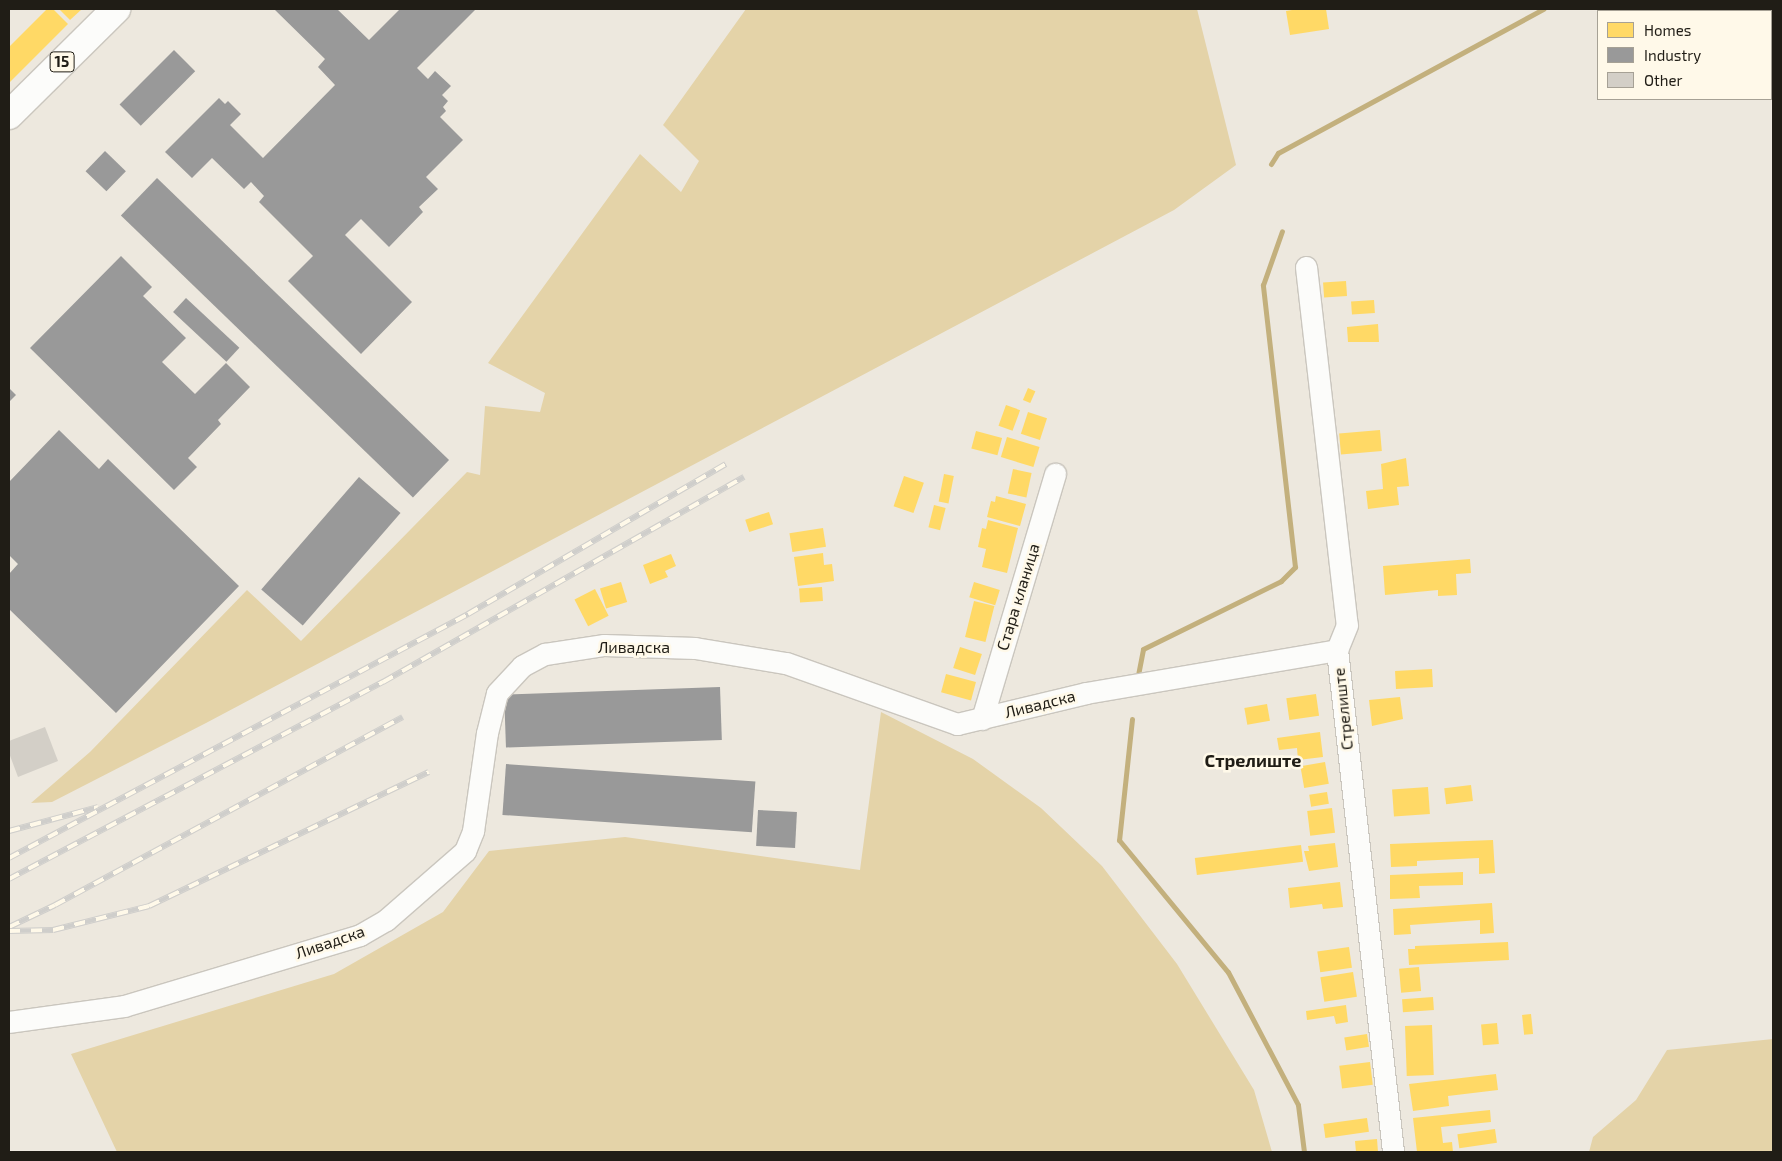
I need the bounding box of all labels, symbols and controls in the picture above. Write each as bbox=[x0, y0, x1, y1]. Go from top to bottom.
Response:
legend bbox=[1597, 10, 1772, 100]
text: Homes bbox=[1644, 21, 1691, 39]
text: Industry bbox=[1644, 46, 1701, 64]
road number: 15 bbox=[50, 50, 74, 74]
text: Other bbox=[1644, 71, 1683, 89]
street label: Стара кланица bbox=[993, 541, 1043, 653]
street label: Ливадска bbox=[598, 637, 670, 657]
street label: Стрелиште bbox=[1329, 667, 1357, 751]
street label: Ливадска bbox=[1003, 686, 1077, 722]
district label: Стрелиште bbox=[1205, 749, 1301, 771]
street label: Ливадска bbox=[293, 921, 367, 963]

